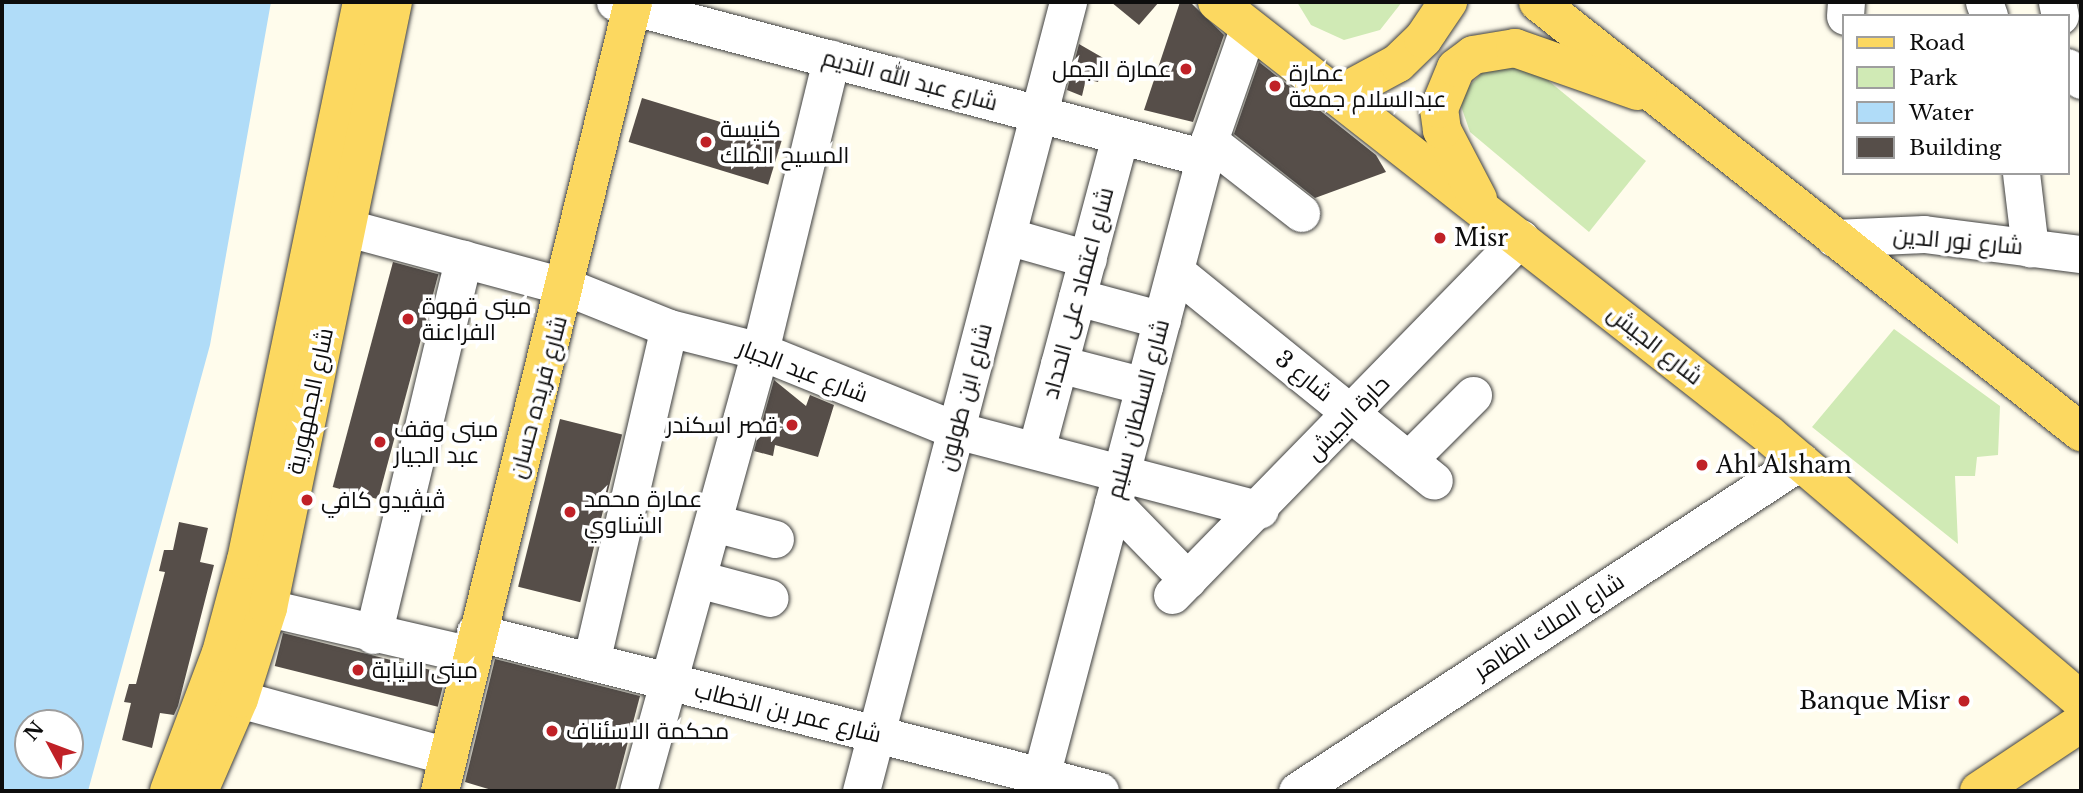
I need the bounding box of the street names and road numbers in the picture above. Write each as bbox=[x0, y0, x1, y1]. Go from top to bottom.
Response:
street label: شارع عبد الله النديم bbox=[819, 43, 1001, 117]
street label: شارع اعتماد على الحداد bbox=[1036, 184, 1120, 402]
street label: شارع نور الدين bbox=[1892, 222, 2024, 260]
street label: شارع الجيش bbox=[1602, 299, 1708, 391]
street label: شارع فريده حسان bbox=[503, 313, 573, 481]
street label: شارع السلطان سليم bbox=[1101, 316, 1175, 502]
street label: شارع ابن طولون bbox=[932, 320, 998, 474]
street label: شارع الجمهورية bbox=[281, 325, 339, 477]
street label: شارع عبد الجبار bbox=[734, 334, 872, 408]
street label: شارع 3 bbox=[1270, 345, 1338, 407]
street label: حارة الجيش bbox=[1301, 370, 1395, 466]
street label: شارع الملك الظاهر bbox=[1469, 567, 1629, 685]
street label: شارع عمر بن الخطاب bbox=[692, 675, 884, 749]

